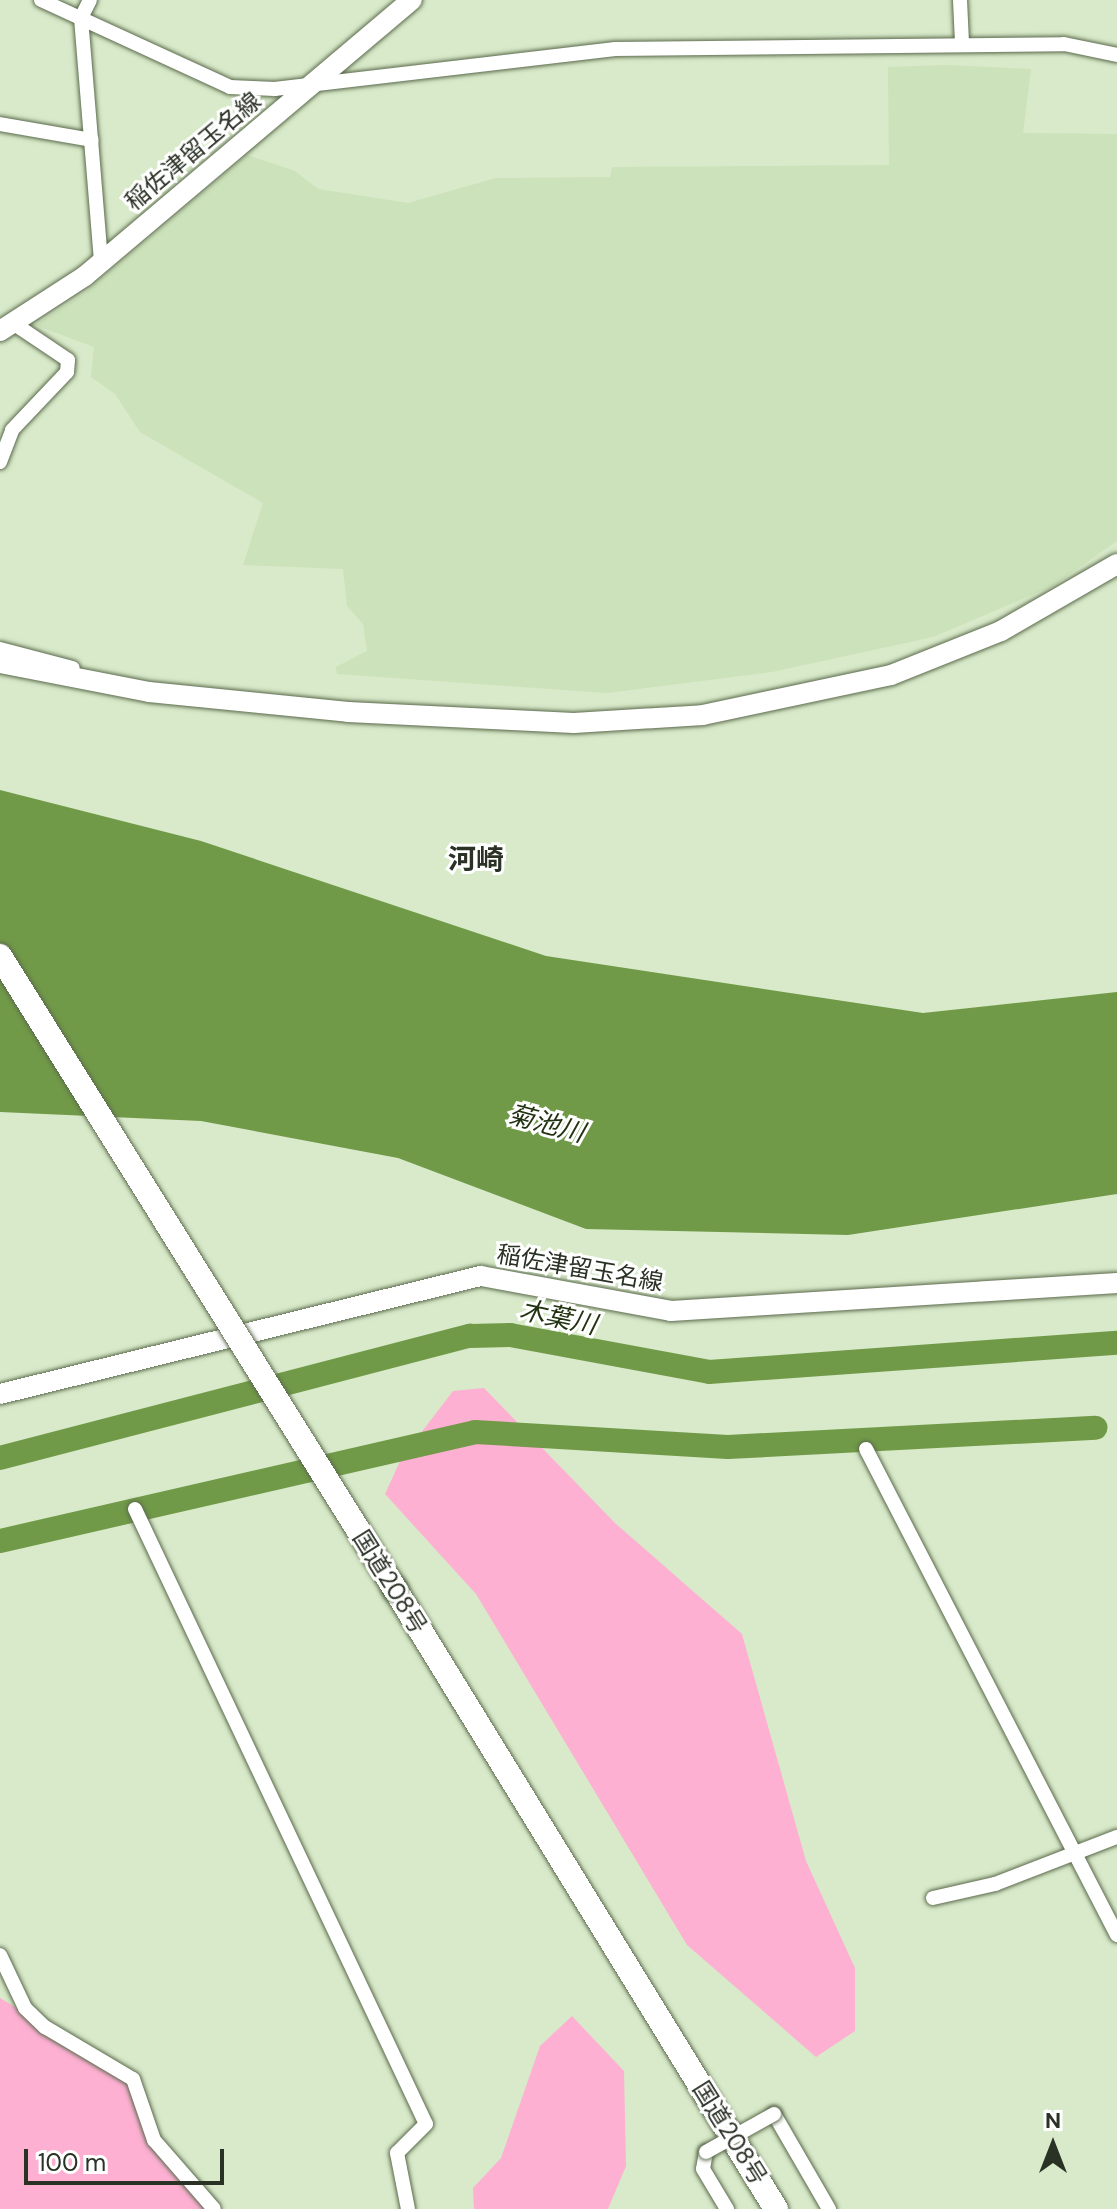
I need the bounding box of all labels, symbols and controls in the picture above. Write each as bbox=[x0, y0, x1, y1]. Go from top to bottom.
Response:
street label: 稲佐津留玉名線 bbox=[119, 86, 267, 216]
district label: 河崎 bbox=[448, 843, 504, 877]
water label: 菊池川 bbox=[504, 1099, 588, 1149]
street label: 稲佐津留玉名線 bbox=[495, 1239, 665, 1297]
water label: 木葉川 bbox=[517, 1295, 599, 1341]
street label: 国道208号 bbox=[347, 1525, 433, 1639]
street label: 国道208号 bbox=[687, 2076, 773, 2190]
north arrow bbox=[1013, 2105, 1093, 2185]
text: N bbox=[1045, 2106, 1061, 2135]
scale bar bbox=[28, 2133, 228, 2183]
text: 100 m bbox=[38, 2147, 106, 2178]

